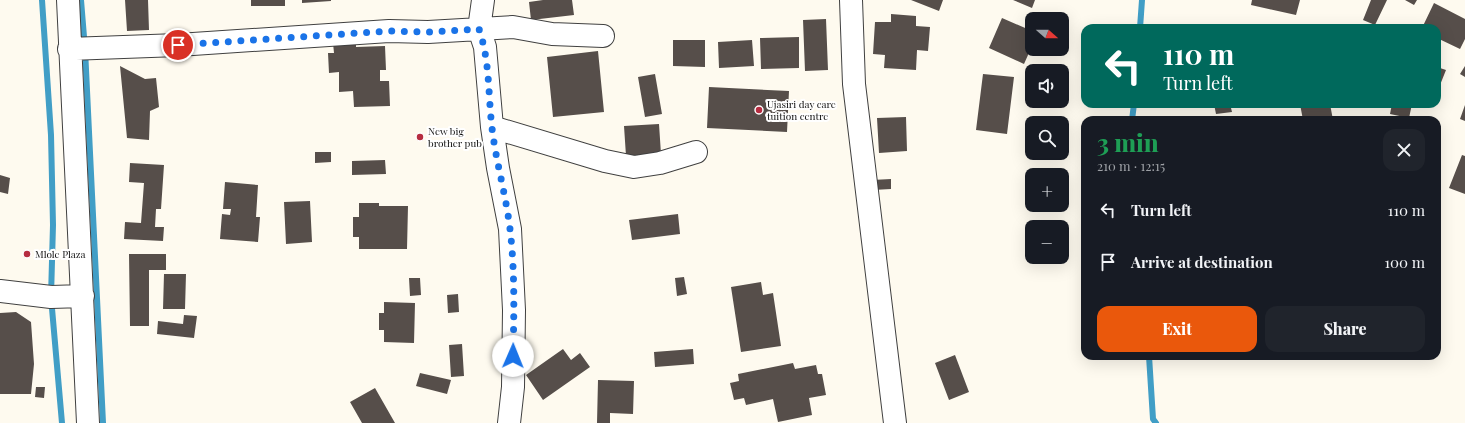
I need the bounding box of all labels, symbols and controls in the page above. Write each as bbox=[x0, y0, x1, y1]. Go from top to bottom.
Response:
north arrow bbox=[1025, 12, 1069, 56]
map controls bbox=[1025, 12, 1069, 264]
pin bbox=[161, 28, 195, 62]
icon: arrive bbox=[167, 34, 189, 56]
text: 110 m bbox=[1163, 35, 1234, 72]
icon: left bbox=[1097, 40, 1149, 92]
button: sound bbox=[1025, 64, 1069, 108]
text: Turn left bbox=[1163, 71, 1233, 95]
place label: Ujasiri day care tuition centre bbox=[767, 97, 836, 123]
marker: Ujasiri day care tuition centre bbox=[754, 105, 764, 115]
button: search bbox=[1025, 116, 1069, 160]
place label: New big brother pub bbox=[428, 124, 482, 150]
text: 3 min bbox=[1097, 126, 1159, 158]
button: close bbox=[1383, 129, 1425, 171]
marker: New big brother pub bbox=[415, 132, 425, 142]
text: 210 m · 12:15 bbox=[1097, 157, 1165, 174]
button: + bbox=[1025, 168, 1069, 212]
icon: left bbox=[1097, 199, 1119, 221]
text: Turn left bbox=[1131, 200, 1192, 220]
text: 110 m bbox=[1388, 200, 1425, 220]
button: − bbox=[1025, 220, 1069, 264]
place label: Mlole Plaza bbox=[35, 247, 86, 261]
marker: Mlole Plaza bbox=[22, 249, 32, 259]
icon: arrive bbox=[1097, 251, 1119, 273]
text: Arrive at destination bbox=[1131, 252, 1273, 272]
text: 100 m bbox=[1384, 252, 1425, 272]
button: Exit bbox=[1097, 306, 1257, 352]
button: Share bbox=[1265, 306, 1425, 352]
position arrow bbox=[492, 335, 534, 377]

